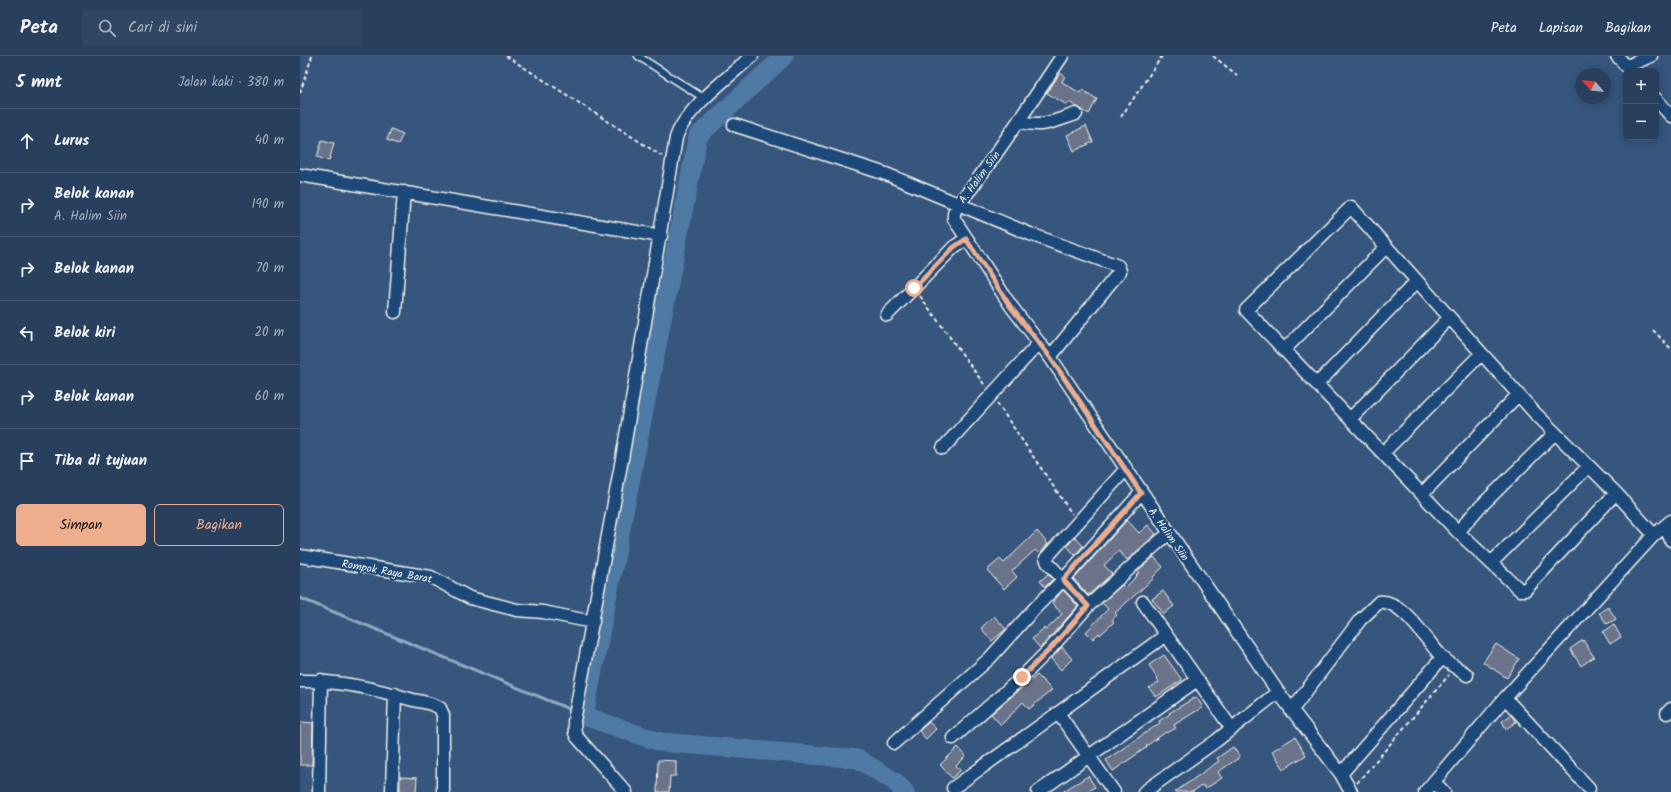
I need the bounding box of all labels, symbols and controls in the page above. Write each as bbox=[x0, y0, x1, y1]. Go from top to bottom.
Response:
search box bbox=[82, 10, 362, 46]
text: Peta bbox=[20, 13, 58, 43]
text: Cari di sini bbox=[128, 16, 197, 40]
icon: search bbox=[96, 17, 118, 39]
text: Peta bbox=[1491, 17, 1517, 39]
text: Lapisan bbox=[1539, 17, 1583, 39]
text: Bagikan bbox=[1605, 17, 1651, 39]
north arrow bbox=[1575, 68, 1611, 104]
map controls bbox=[1623, 68, 1659, 140]
button: + bbox=[1623, 68, 1659, 104]
text: 5 mnt bbox=[16, 69, 62, 96]
text: Jalan kaki · 380 m bbox=[178, 72, 284, 93]
button: − bbox=[1623, 104, 1659, 140]
text: Lurus bbox=[54, 129, 89, 153]
icon: ahead bbox=[16, 130, 38, 152]
text: 40 m bbox=[255, 130, 284, 151]
street label: A. Halim Siin bbox=[954, 147, 1005, 208]
text: Belok kanan bbox=[54, 182, 134, 206]
icon: right bbox=[16, 194, 38, 216]
text: 190 m bbox=[252, 194, 284, 215]
text: A. Halim Siin bbox=[54, 206, 127, 227]
text: Belok kanan bbox=[54, 257, 134, 281]
icon: right bbox=[16, 258, 38, 280]
text: 70 m bbox=[256, 258, 284, 279]
route start bbox=[905, 279, 923, 297]
text: Belok kiri bbox=[54, 321, 115, 345]
icon: left bbox=[16, 322, 38, 344]
text: 20 m bbox=[254, 322, 284, 343]
text: Belok kanan bbox=[54, 385, 134, 409]
icon: right bbox=[16, 386, 38, 408]
text: 60 m bbox=[255, 386, 284, 407]
text: Tiba di tujuan bbox=[54, 449, 147, 473]
icon: arrive bbox=[16, 450, 38, 472]
button: Simpan bbox=[16, 504, 146, 546]
button: Bagikan bbox=[154, 504, 284, 546]
street label: A. Halim Siin bbox=[1143, 504, 1193, 565]
street label: Rompok Raya Barat bbox=[340, 555, 434, 589]
route end bbox=[1013, 668, 1031, 686]

